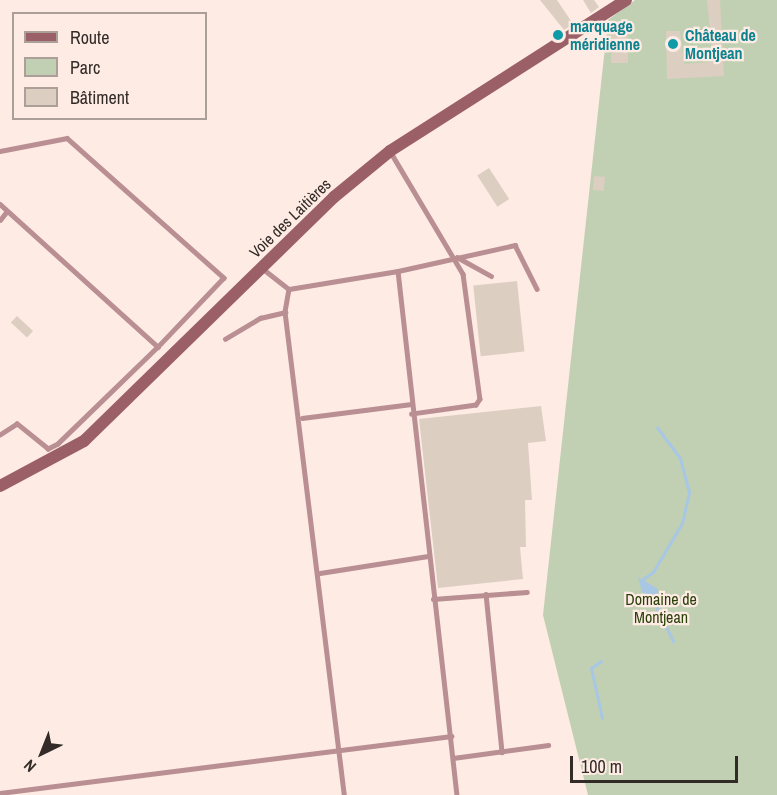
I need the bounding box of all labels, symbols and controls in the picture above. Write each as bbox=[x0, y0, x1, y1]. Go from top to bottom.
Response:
legend bbox=[12, 12, 207, 120]
place label: marquage méridienne bbox=[570, 16, 640, 54]
text: Route bbox=[70, 25, 109, 50]
place label: Château de Montjean bbox=[685, 25, 756, 63]
marker: marquage méridienne bbox=[551, 28, 565, 42]
marker: Château de Montjean bbox=[666, 37, 680, 51]
text: Parc bbox=[70, 55, 100, 80]
text: Bâtiment bbox=[70, 85, 129, 110]
street label: Voie des Laitières bbox=[245, 174, 335, 262]
park label: Domaine de Montjean bbox=[625, 589, 697, 627]
north arrow bbox=[12, 723, 72, 783]
scale bar bbox=[573, 744, 741, 782]
text: 100 m bbox=[581, 754, 622, 779]
text: N bbox=[19, 755, 41, 777]

